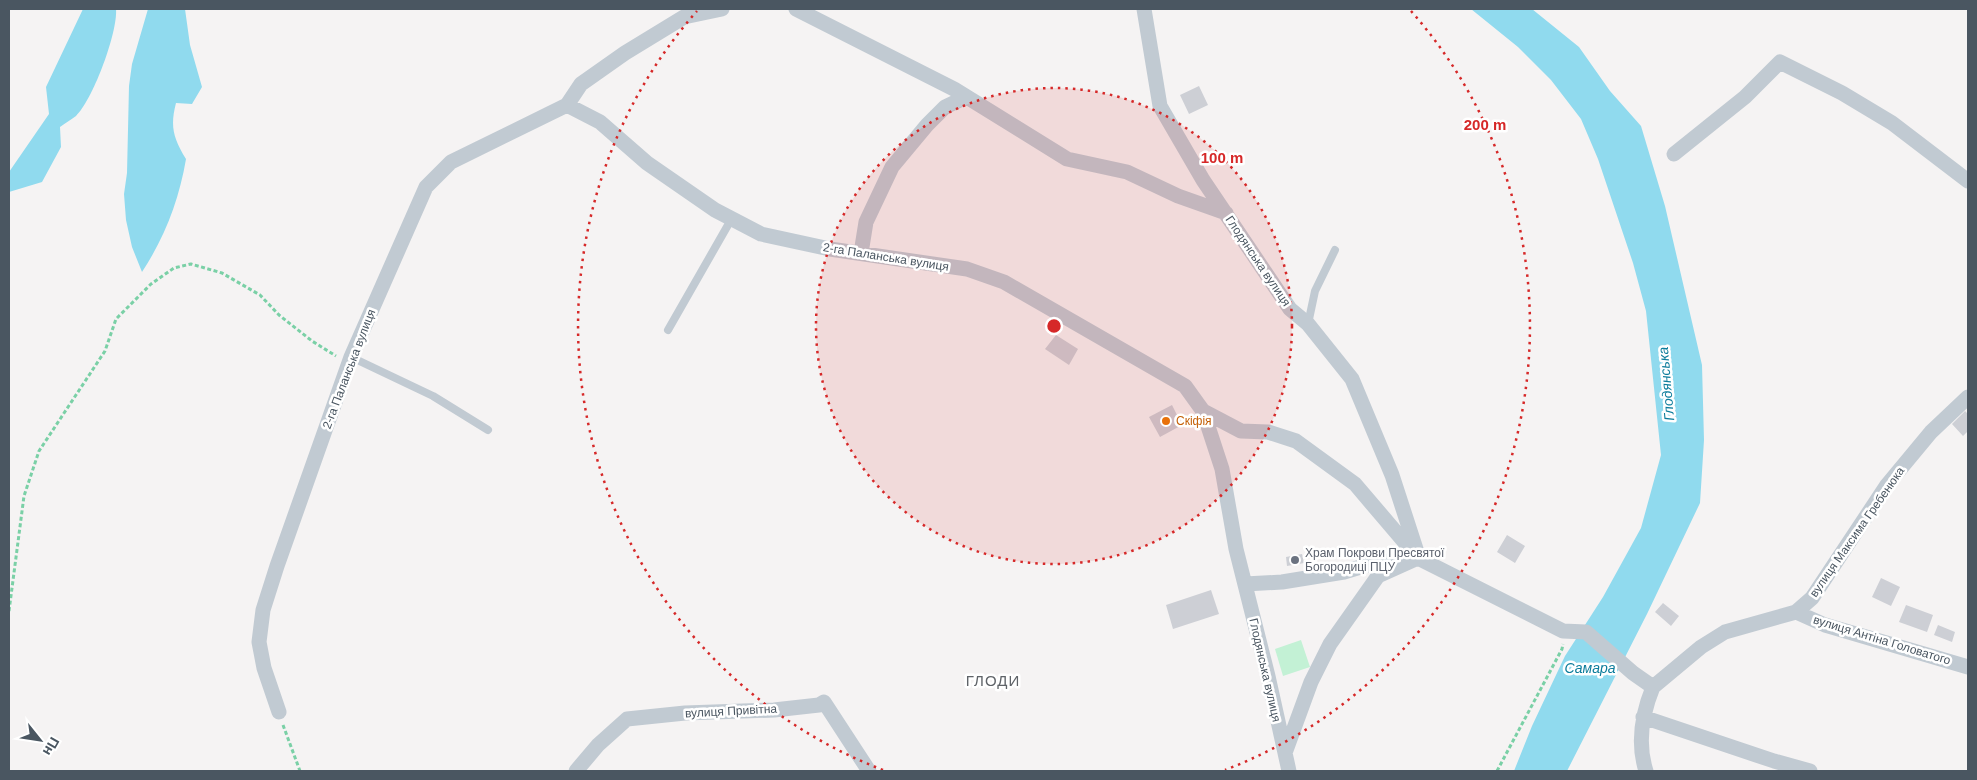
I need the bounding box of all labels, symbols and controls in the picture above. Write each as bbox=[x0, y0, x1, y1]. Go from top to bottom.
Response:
text: 200 m bbox=[1464, 116, 1506, 133]
text: 100 m bbox=[1201, 149, 1243, 166]
street label: Глодянська вулиця bbox=[1223, 213, 1293, 309]
street label: 2-га Паланська вулиця bbox=[822, 240, 950, 274]
street label: 2-га Паланська вулиця bbox=[320, 307, 378, 431]
centre of rings bbox=[1045, 317, 1063, 335]
water label: Глодянська bbox=[1655, 346, 1677, 422]
place label: Скіфія bbox=[1176, 414, 1212, 428]
marker: Скіфія bbox=[1160, 415, 1172, 427]
street label: вулиця Максима Гребенюка bbox=[1807, 464, 1908, 600]
place label: Храм Покрови Пресвятої Богородиці ПЦУ bbox=[1305, 546, 1445, 574]
marker: Храм Покрови Пресвятої Богородиці ПЦУ bbox=[1289, 554, 1301, 566]
street label: вулиця Антіна Головатого bbox=[1812, 612, 1953, 668]
street label: Глодянська вулиця bbox=[1246, 617, 1284, 723]
water label: Самара bbox=[1564, 660, 1616, 676]
district label: ГЛОДИ bbox=[966, 672, 1020, 689]
street label: вулиця Привітна bbox=[685, 702, 778, 720]
north arrow bbox=[15, 715, 65, 765]
text: Пн bbox=[40, 734, 63, 759]

